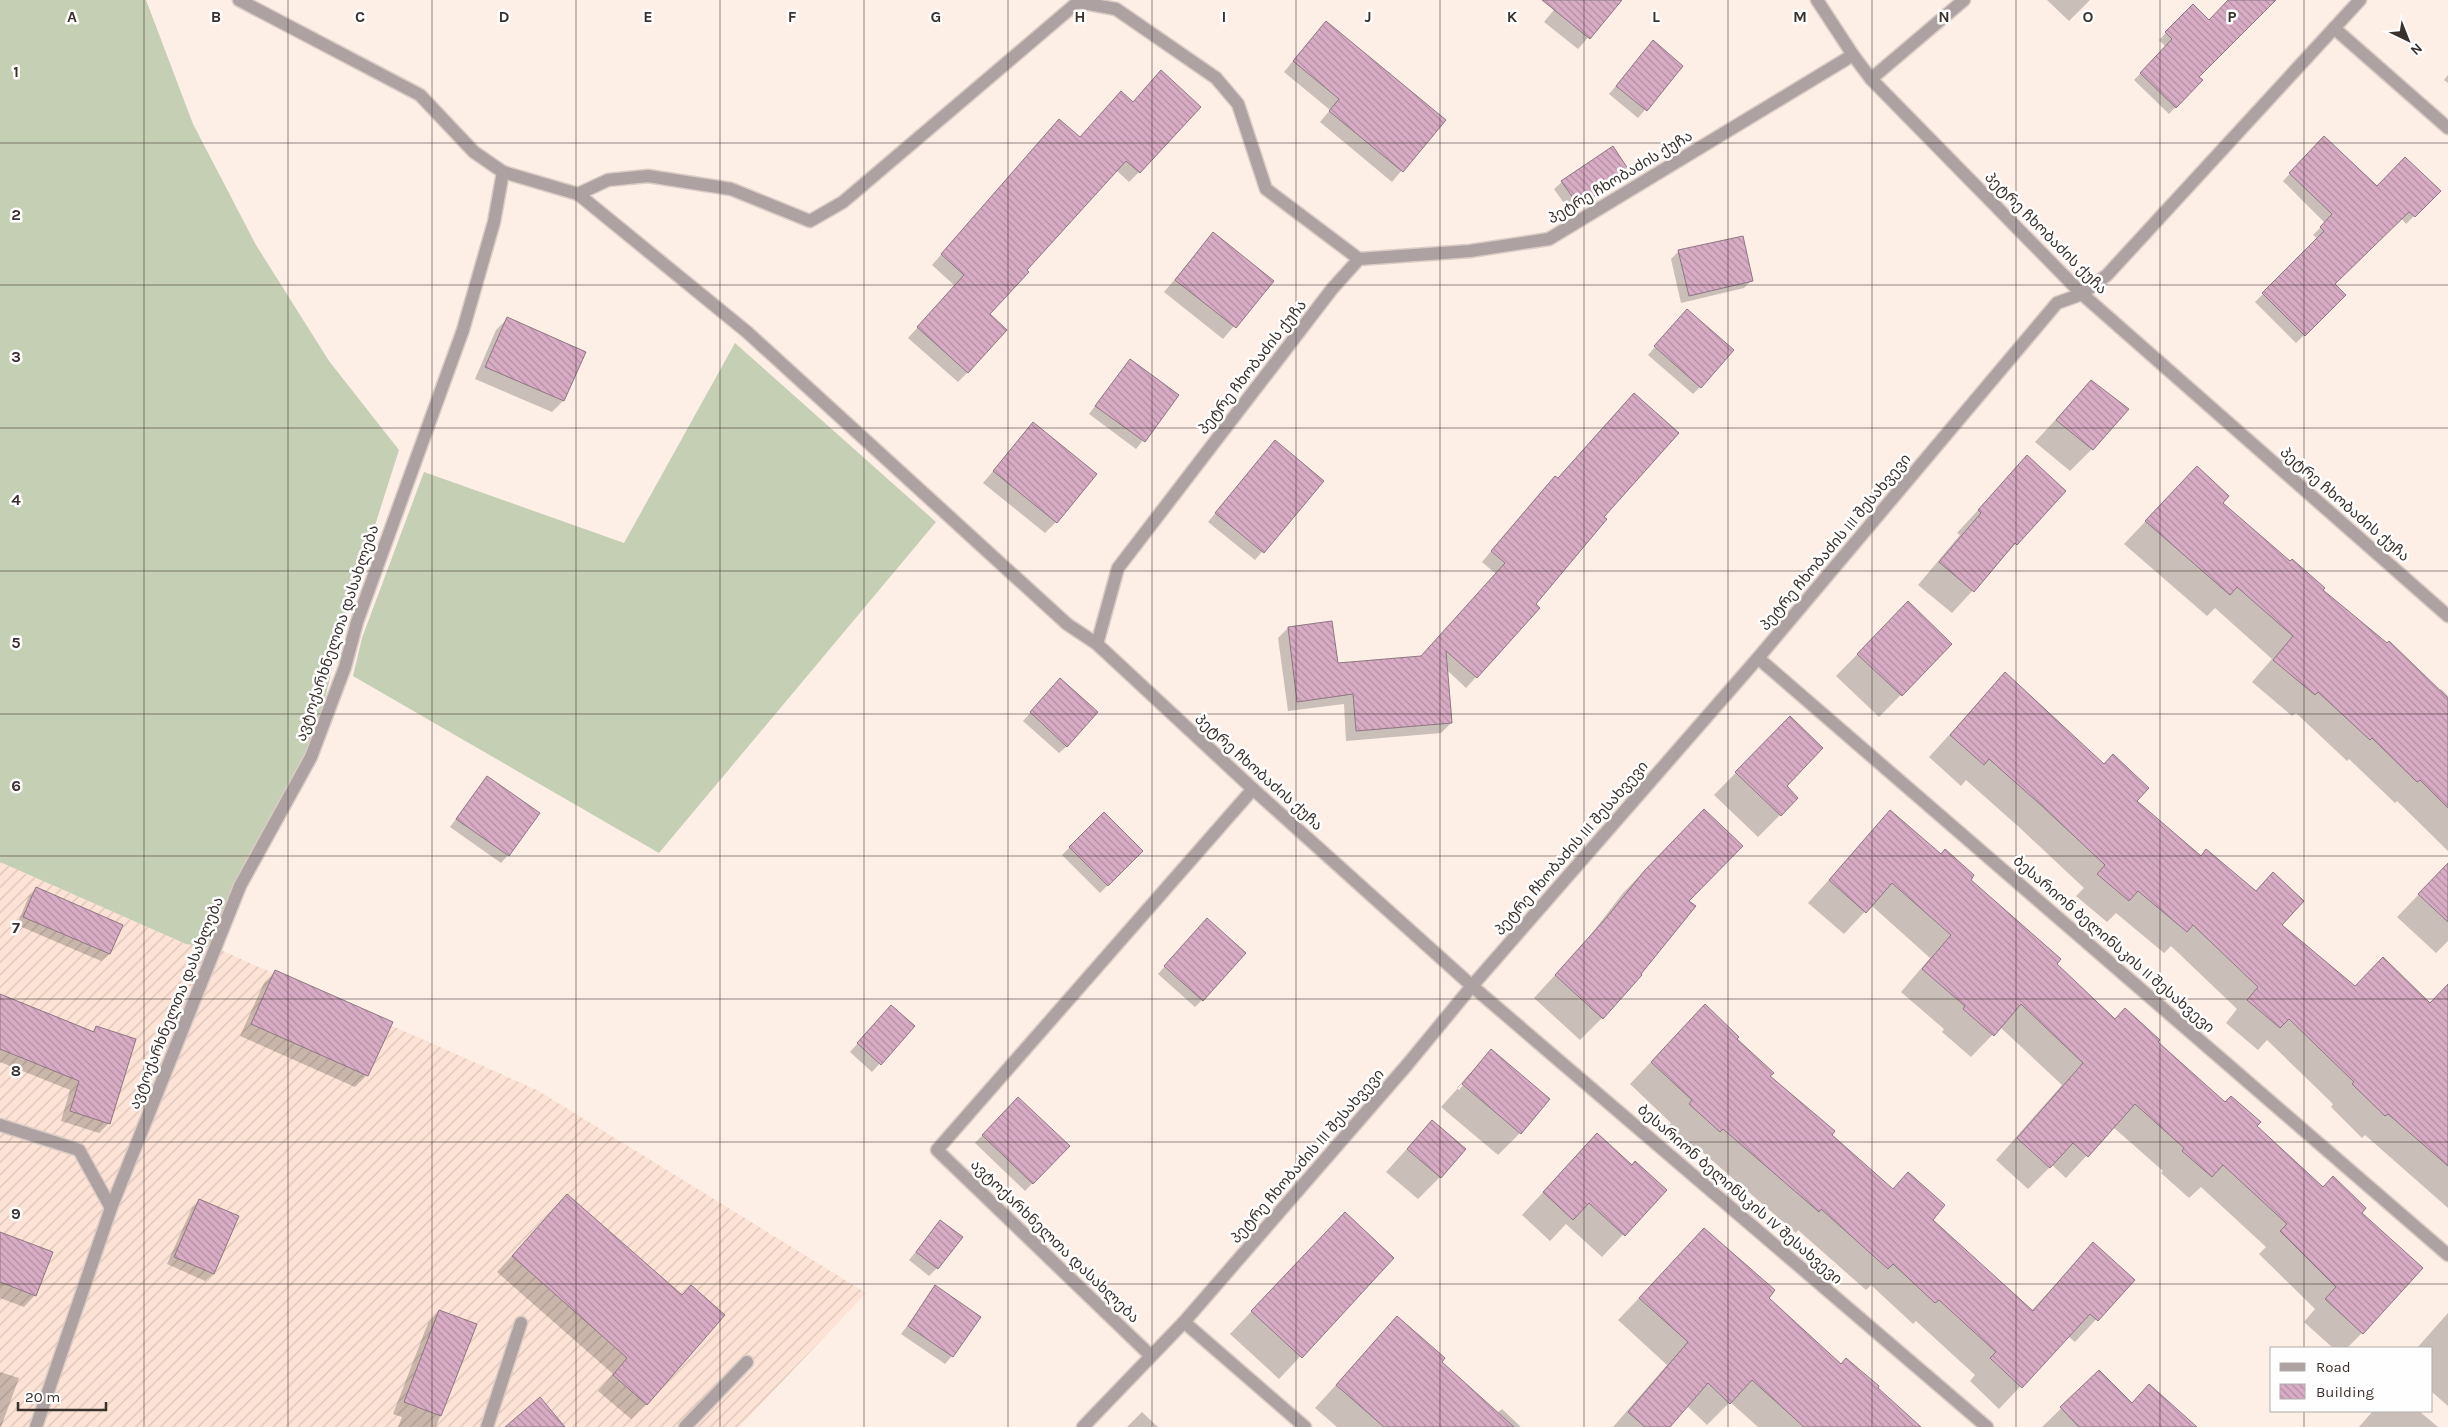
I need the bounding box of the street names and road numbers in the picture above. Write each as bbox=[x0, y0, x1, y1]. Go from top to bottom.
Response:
street label: პეტრე ჩხობაძის ქუჩა bbox=[1544, 127, 1696, 227]
street label: პეტრე ჩხობაძის ქუჩა bbox=[1981, 168, 2111, 298]
street label: პეტრე ჩხობაძის ქუჩა bbox=[1194, 296, 1310, 438]
street label: პეტრე ჩხობაძის ქუჩა bbox=[2277, 443, 2413, 565]
street label: პეტრე ჩხობაძის III შესახვევი bbox=[1756, 450, 1914, 634]
street label: ავტოქარხნელთა დასახლება bbox=[291, 523, 383, 743]
street label: პეტრე ჩხობაძის ქუჩა bbox=[1191, 710, 1327, 834]
street label: პეტრე ჩხობაძის III შესახვევი bbox=[1490, 757, 1652, 939]
street label: ბესარიონ ბელინსკის II შესახვევი bbox=[2010, 852, 2218, 1036]
street label: ავტოქარხნელთა დასახლება bbox=[125, 894, 227, 1112]
street label: პეტრე ჩხობაძის III შესახვევი bbox=[1226, 1065, 1388, 1247]
street label: ბესარიონ ბელინსკის IV შესახვევი bbox=[1634, 1100, 1846, 1288]
street label: ავტოქარხნელთა დასახლება bbox=[967, 1156, 1143, 1326]

